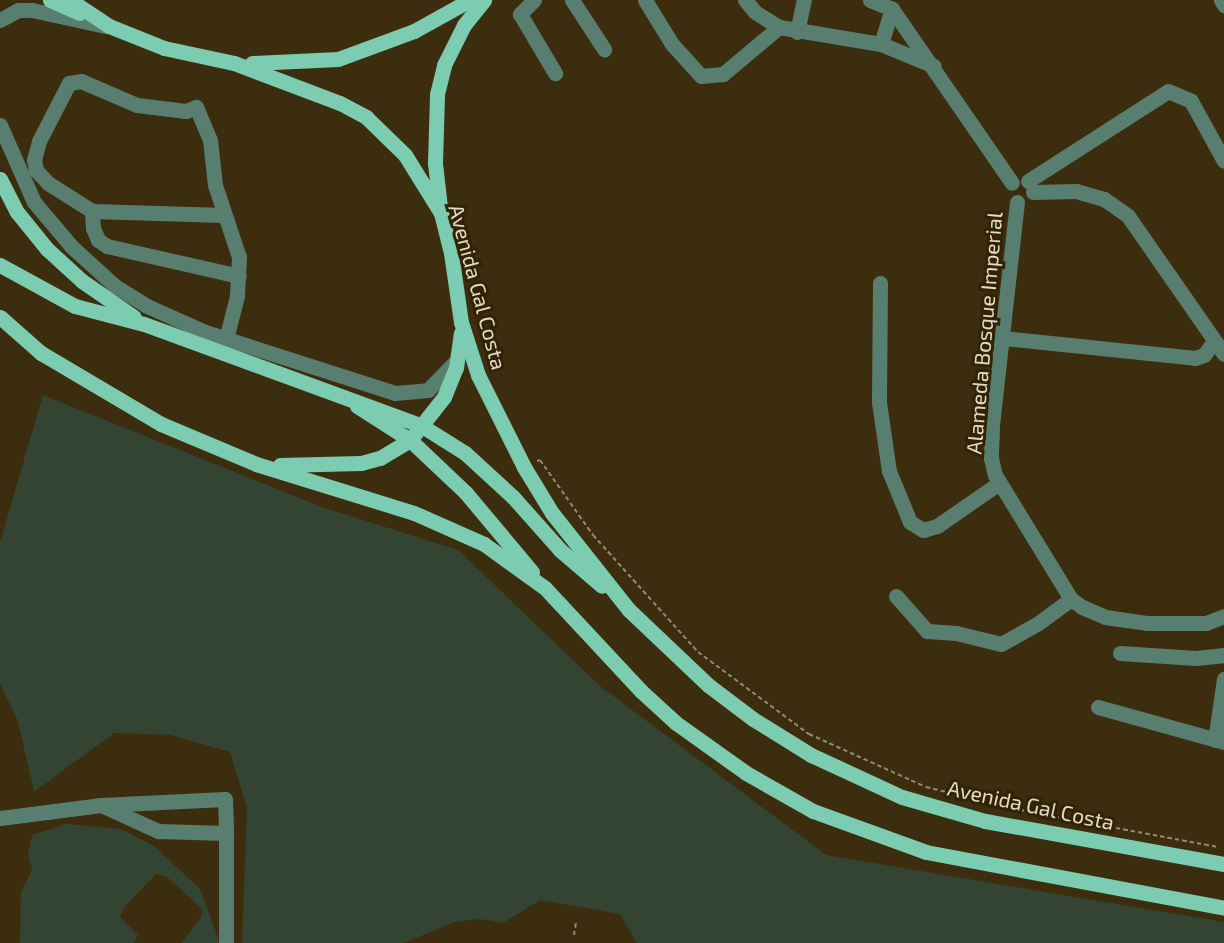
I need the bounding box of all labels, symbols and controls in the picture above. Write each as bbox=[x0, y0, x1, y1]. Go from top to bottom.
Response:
street label: Avenida Gal Costa bbox=[444, 201, 512, 373]
street label: Alameda Bosque Imperial bbox=[961, 211, 1007, 455]
street label: Avenida Gal Costa bbox=[945, 775, 1117, 835]

